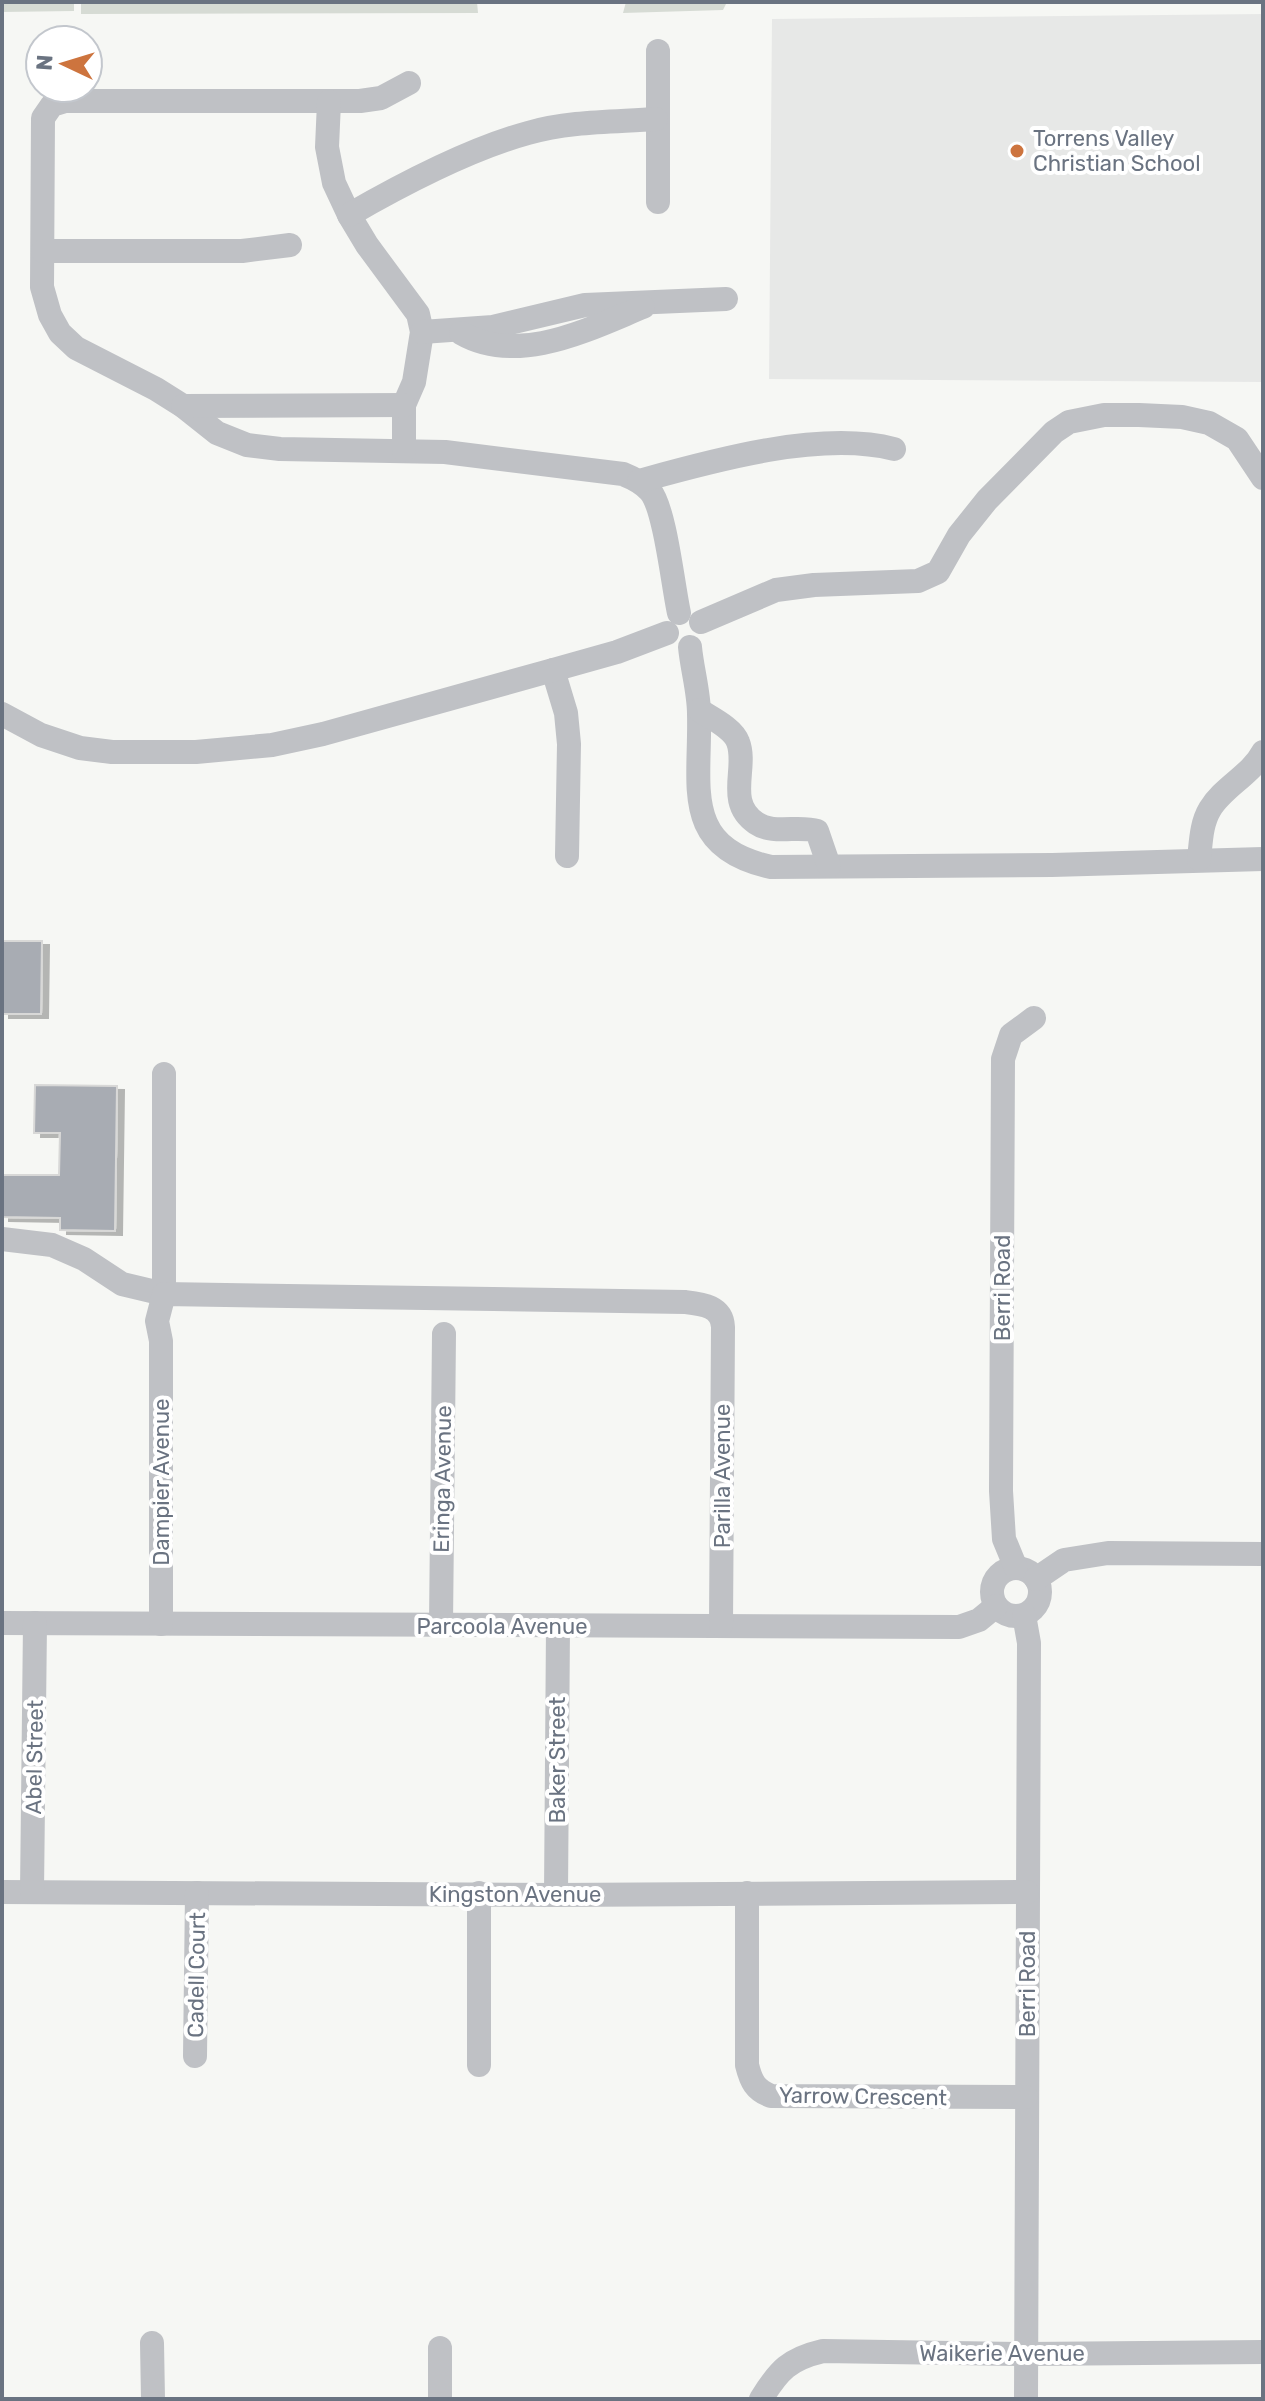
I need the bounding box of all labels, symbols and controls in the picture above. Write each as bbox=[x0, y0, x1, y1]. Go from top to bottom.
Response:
north arrow bbox=[24, 24, 104, 104]
text: N bbox=[31, 54, 59, 71]
place label: Torrens Valley Christian School bbox=[1033, 125, 1201, 177]
marker: Torrens Valley Christian School bbox=[1008, 142, 1026, 160]
street label: Berri Road bbox=[989, 1235, 1016, 1341]
street label: Dampier Avenue bbox=[148, 1398, 175, 1566]
street label: Parilla Avenue bbox=[709, 1404, 736, 1548]
street label: Eringa Avenue bbox=[428, 1405, 457, 1553]
street label: Parcoola Avenue bbox=[417, 1613, 587, 1640]
street label: Baker Street bbox=[544, 1696, 571, 1823]
street label: Abel Street bbox=[20, 1699, 49, 1814]
street label: Kingston Avenue bbox=[429, 1881, 601, 1908]
street label: Cadell Court bbox=[182, 1912, 211, 2038]
street label: Berri Road bbox=[1014, 1931, 1041, 2037]
street label: Yarrow Crescent bbox=[779, 2082, 948, 2111]
street label: Waikerie Avenue bbox=[919, 2340, 1085, 2367]

